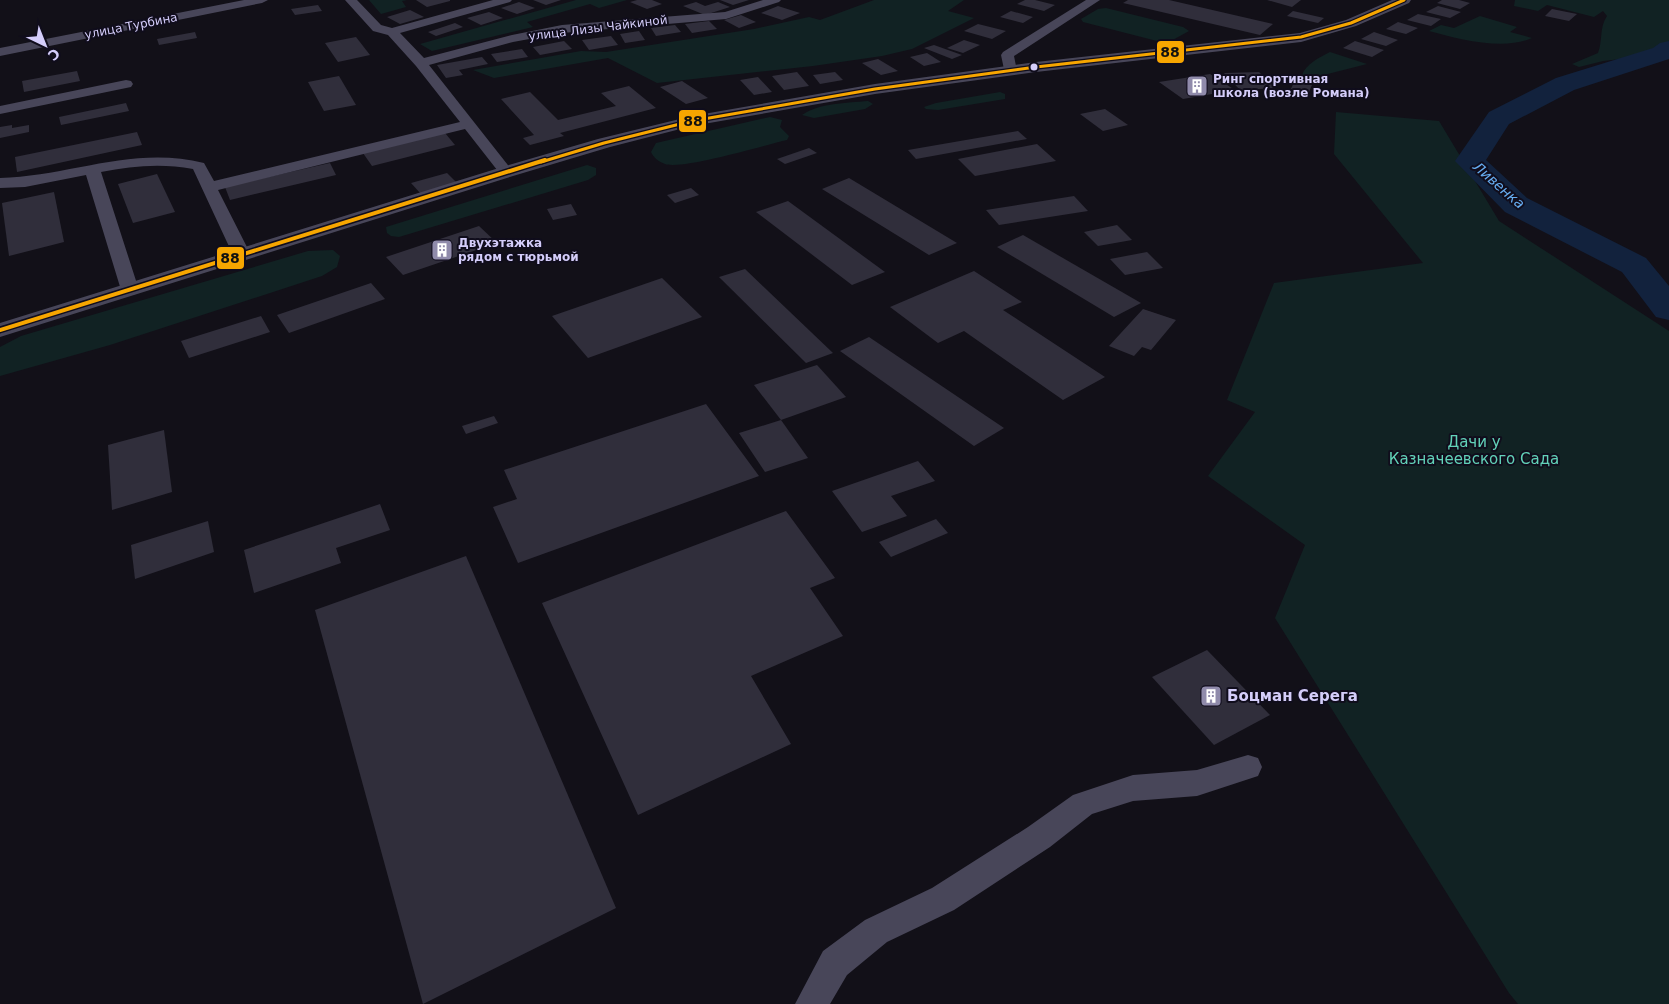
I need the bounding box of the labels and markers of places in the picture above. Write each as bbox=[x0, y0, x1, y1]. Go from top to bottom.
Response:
unlabelled marker bbox=[1029, 62, 1039, 72]
place label: Ринг спортивная школа (возле Романа) bbox=[1213, 72, 1369, 100]
building icon: Ринг спортивная школа (возле Романа) bbox=[1185, 74, 1209, 98]
place label: Двухэтажка рядом с тюрьмой bbox=[458, 236, 579, 264]
building icon: Двухэтажка рядом с тюрьмой bbox=[430, 238, 454, 262]
building icon: Боцман Серега bbox=[1199, 684, 1223, 708]
place label: Боцман Серега bbox=[1227, 687, 1358, 705]

